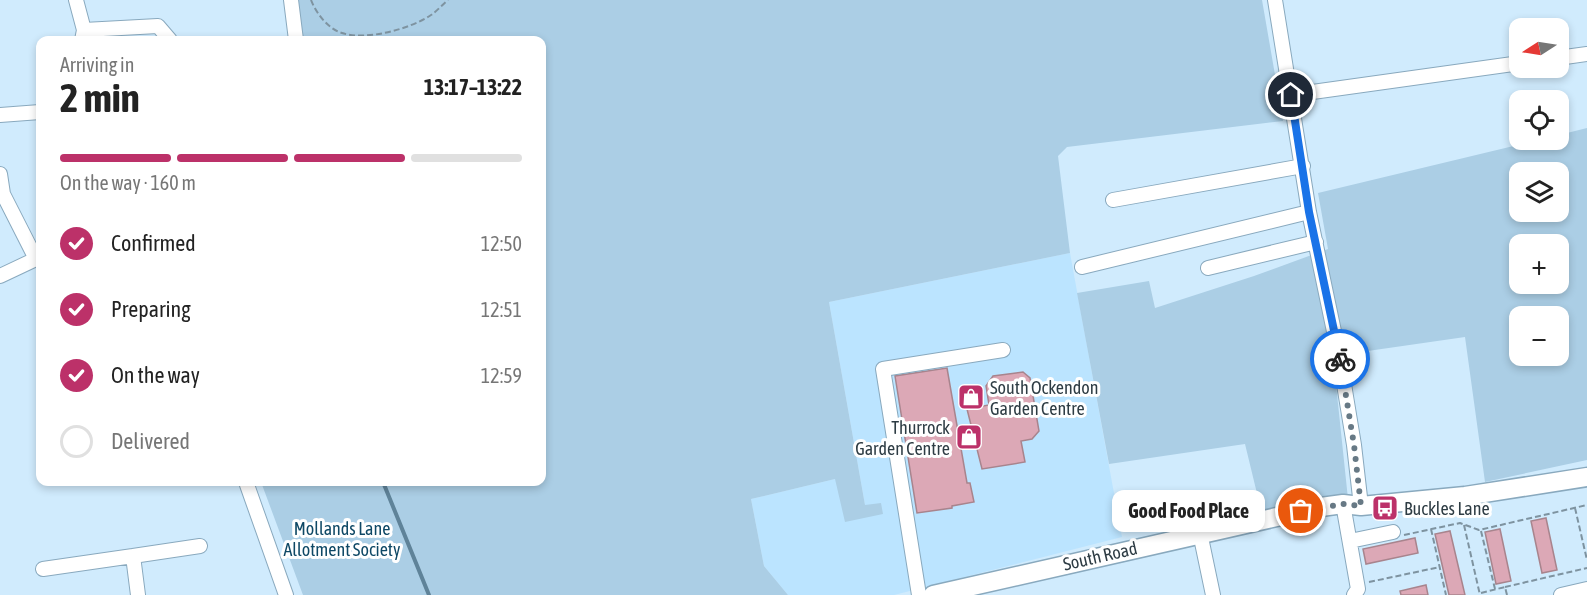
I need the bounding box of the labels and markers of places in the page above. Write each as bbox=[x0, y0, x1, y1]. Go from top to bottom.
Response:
pin bbox=[1265, 69, 1316, 120]
place label: South Ockendon Garden Centre bbox=[990, 377, 1098, 419]
shop icon: South Ockendon Garden Centre bbox=[956, 382, 986, 412]
place label: Thurrock Garden Centre bbox=[855, 417, 950, 459]
shop icon: Thurrock Garden Centre bbox=[954, 422, 984, 452]
pin bbox=[1275, 485, 1326, 536]
callout: Good Food Place bbox=[1112, 490, 1265, 532]
bus stop icon: Buckles Lane bbox=[1370, 493, 1400, 523]
place label: Buckles Lane bbox=[1404, 498, 1490, 519]

